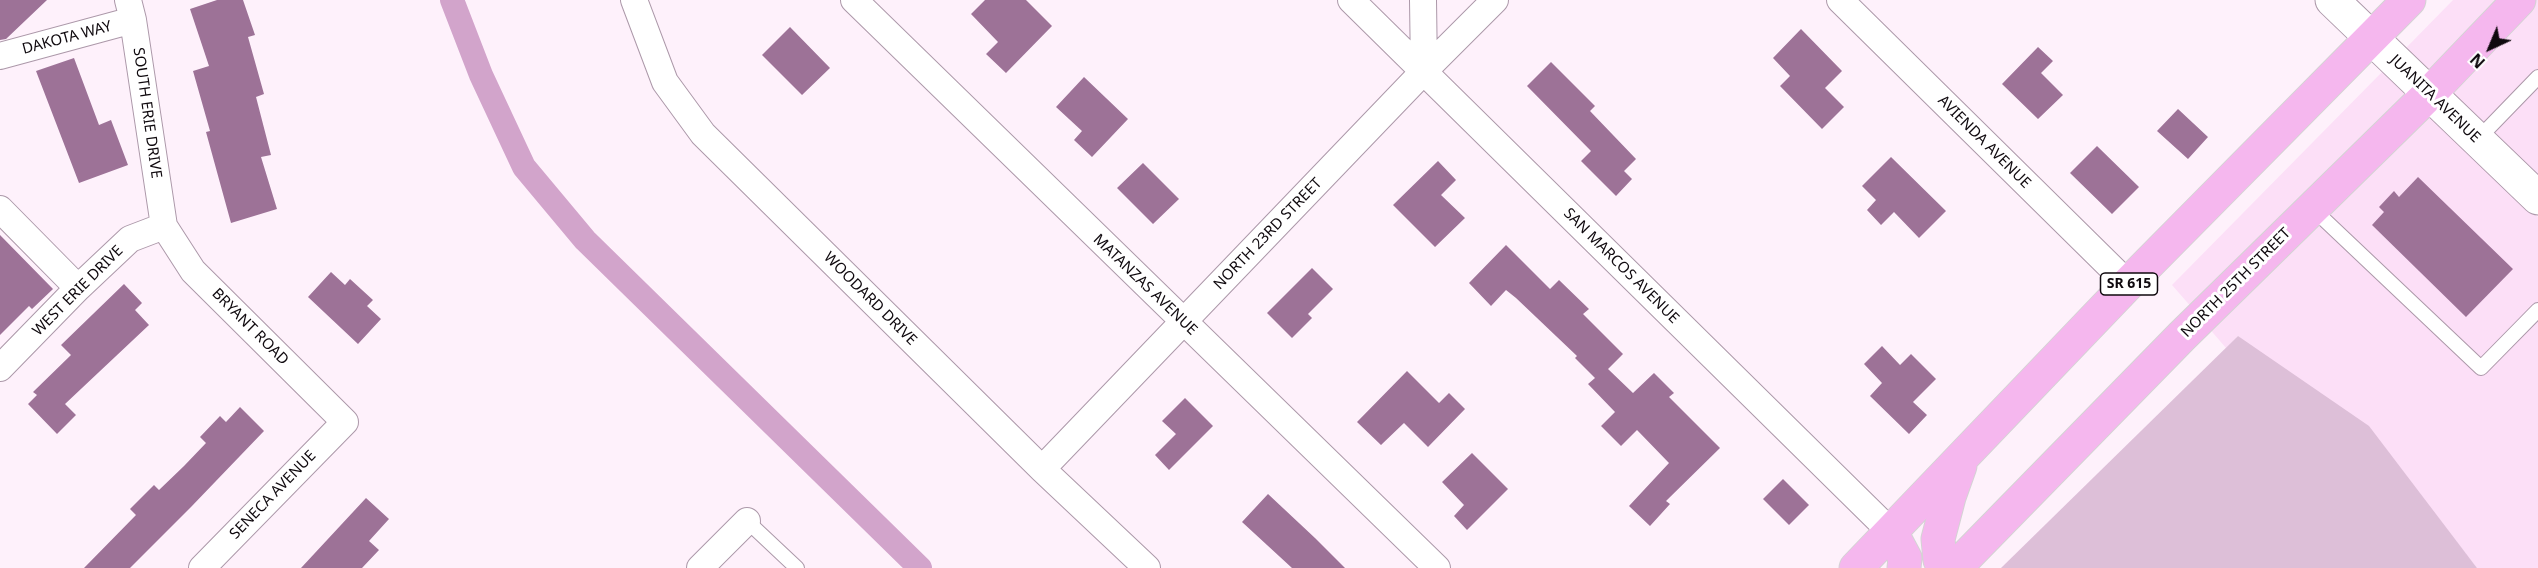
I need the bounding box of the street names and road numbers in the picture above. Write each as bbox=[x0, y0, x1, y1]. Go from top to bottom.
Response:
street label: DAKOTA WAY bbox=[20, 17, 114, 59]
street label: SOUTH ERIE DRIVE bbox=[129, 46, 165, 180]
street label: JUANITA AVENUE bbox=[2386, 51, 2484, 147]
street label: AVIENDA AVENUE bbox=[1934, 92, 2034, 192]
street label: NORTH 23RD STREET bbox=[1210, 174, 1326, 294]
street label: SAN MARCOS AVENUE bbox=[1560, 205, 1682, 327]
street label: NORTH 25TH STREET bbox=[2178, 225, 2294, 341]
street label: MATANZAS AVENUE bbox=[1089, 231, 1201, 339]
street label: WEST ERIE DRIVE bbox=[29, 242, 127, 340]
street label: WOODARD DRIVE bbox=[820, 249, 920, 349]
road number: SR 615 bbox=[2100, 273, 2158, 295]
street label: BRYANT ROAD bbox=[208, 285, 292, 369]
street label: SENECA AVENUE bbox=[226, 447, 320, 543]

